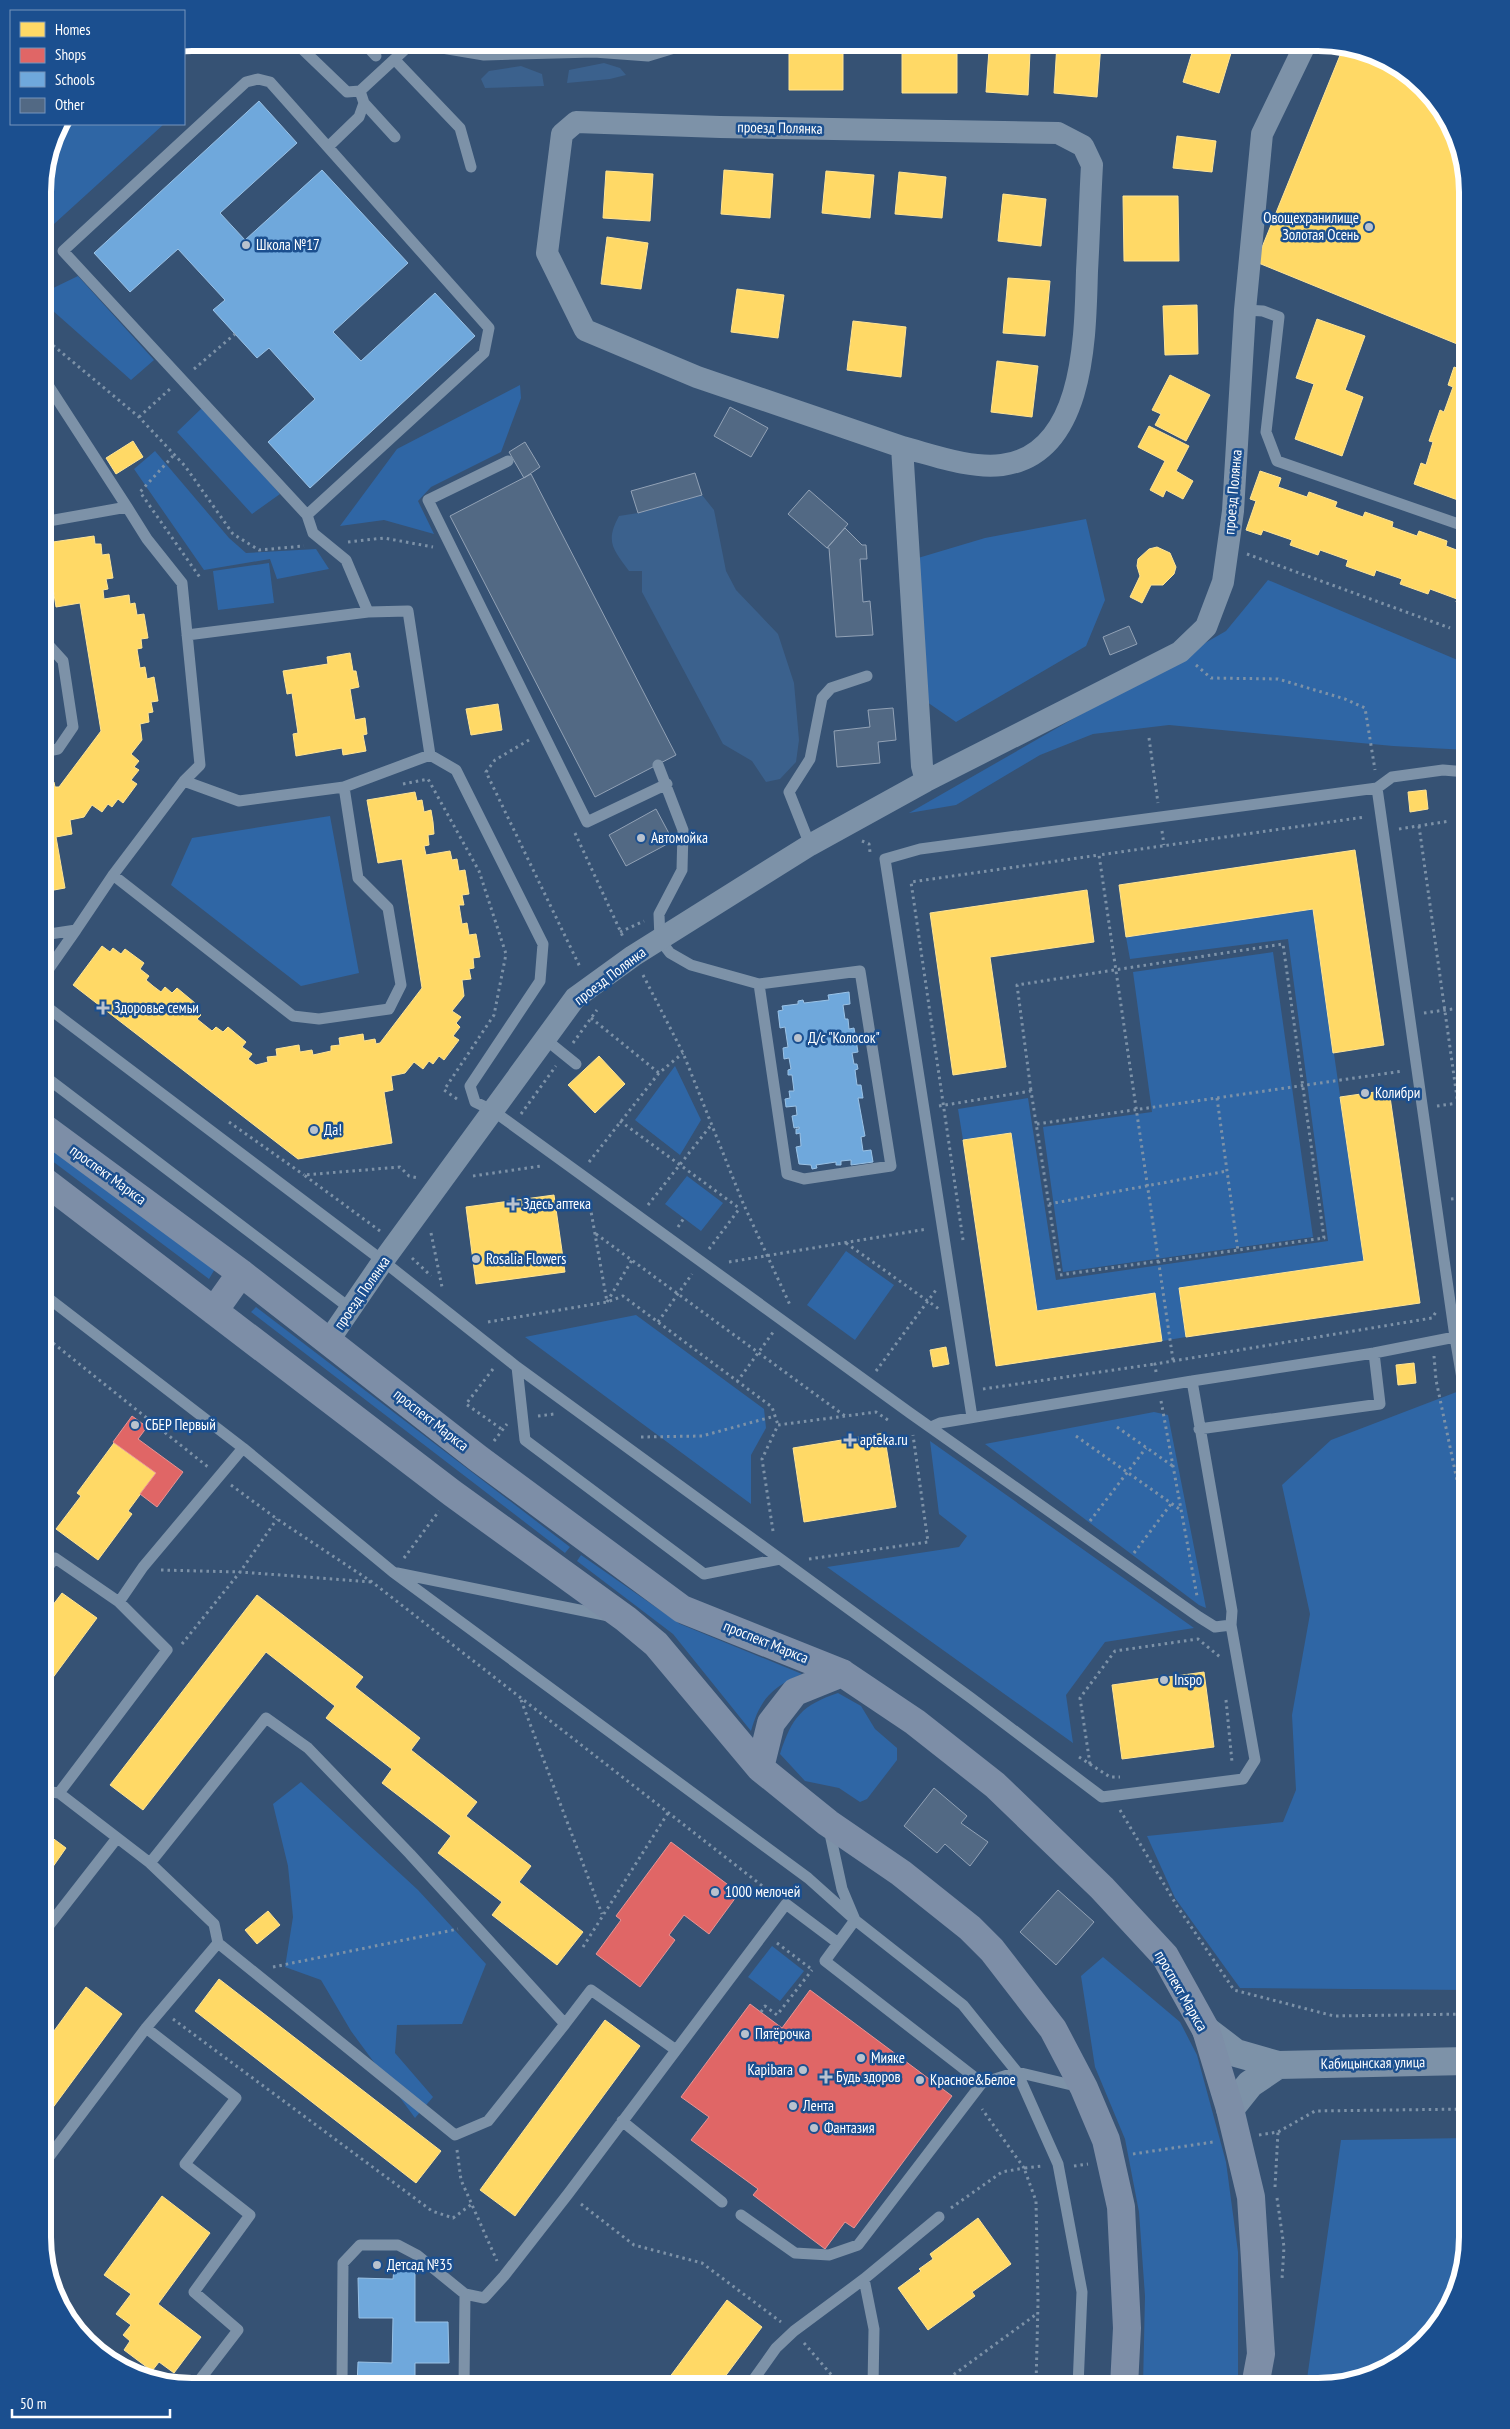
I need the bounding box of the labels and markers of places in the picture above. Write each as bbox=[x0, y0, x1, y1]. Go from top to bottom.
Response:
place label: Овощехранилище Золотая Осень bbox=[1263, 208, 1359, 244]
marker: Овощехранилище Золотая Осень bbox=[1363, 221, 1375, 233]
place label: Школа №17 bbox=[256, 235, 320, 254]
marker: Школа №17 bbox=[240, 239, 252, 251]
place label: Автомойка bbox=[651, 828, 708, 847]
marker: Автомойка bbox=[635, 832, 647, 844]
place label: Здоровье семьи bbox=[114, 998, 199, 1017]
marker: Здоровье семьи bbox=[96, 1001, 110, 1015]
place label: Д/с "Колосок" bbox=[808, 1028, 880, 1047]
marker: Д/с "Колосок" bbox=[792, 1032, 804, 1044]
place label: Колибри bbox=[1375, 1083, 1420, 1102]
marker: Колибри bbox=[1359, 1087, 1371, 1099]
place label: Да! bbox=[324, 1120, 342, 1139]
marker: Да! bbox=[308, 1124, 320, 1136]
place label: Здесь аптека bbox=[523, 1194, 591, 1213]
marker: Здесь аптека bbox=[507, 1198, 519, 1210]
place label: Rosalia Flowers bbox=[486, 1249, 566, 1268]
marker: Rosalia Flowers bbox=[470, 1253, 482, 1265]
place label: СБЕР Первый bbox=[145, 1415, 216, 1434]
marker: СБЕР Первый bbox=[129, 1419, 141, 1431]
place label: apteka.ru bbox=[860, 1430, 908, 1449]
marker: apteka.ru bbox=[844, 1434, 856, 1446]
place label: Inspo bbox=[1174, 1670, 1202, 1689]
marker: Inspo bbox=[1158, 1674, 1170, 1686]
place label: 1000 мелочей bbox=[725, 1882, 800, 1901]
marker: 1000 мелочей bbox=[709, 1886, 721, 1898]
place label: Пятёрочка bbox=[755, 2024, 810, 2043]
marker: Пятёрочка bbox=[739, 2028, 751, 2040]
place label: Мияке bbox=[871, 2048, 905, 2067]
marker: Мияке bbox=[855, 2052, 867, 2064]
place label: Kapibara bbox=[748, 2060, 793, 2079]
marker: Kapibara bbox=[797, 2064, 809, 2076]
place label: Будь здоров bbox=[836, 2067, 901, 2086]
place label: Красное&Белое bbox=[930, 2070, 1016, 2089]
marker: Будь здоров bbox=[820, 2071, 832, 2083]
marker: Красное&Белое bbox=[914, 2074, 926, 2086]
place label: Лента bbox=[802, 2096, 834, 2115]
marker: Лента bbox=[787, 2100, 799, 2112]
place label: Фантазия bbox=[824, 2118, 875, 2137]
marker: Фантазия bbox=[808, 2122, 820, 2134]
place label: Детсад №35 bbox=[387, 2255, 453, 2274]
marker: Детсад №35 bbox=[371, 2259, 383, 2271]

